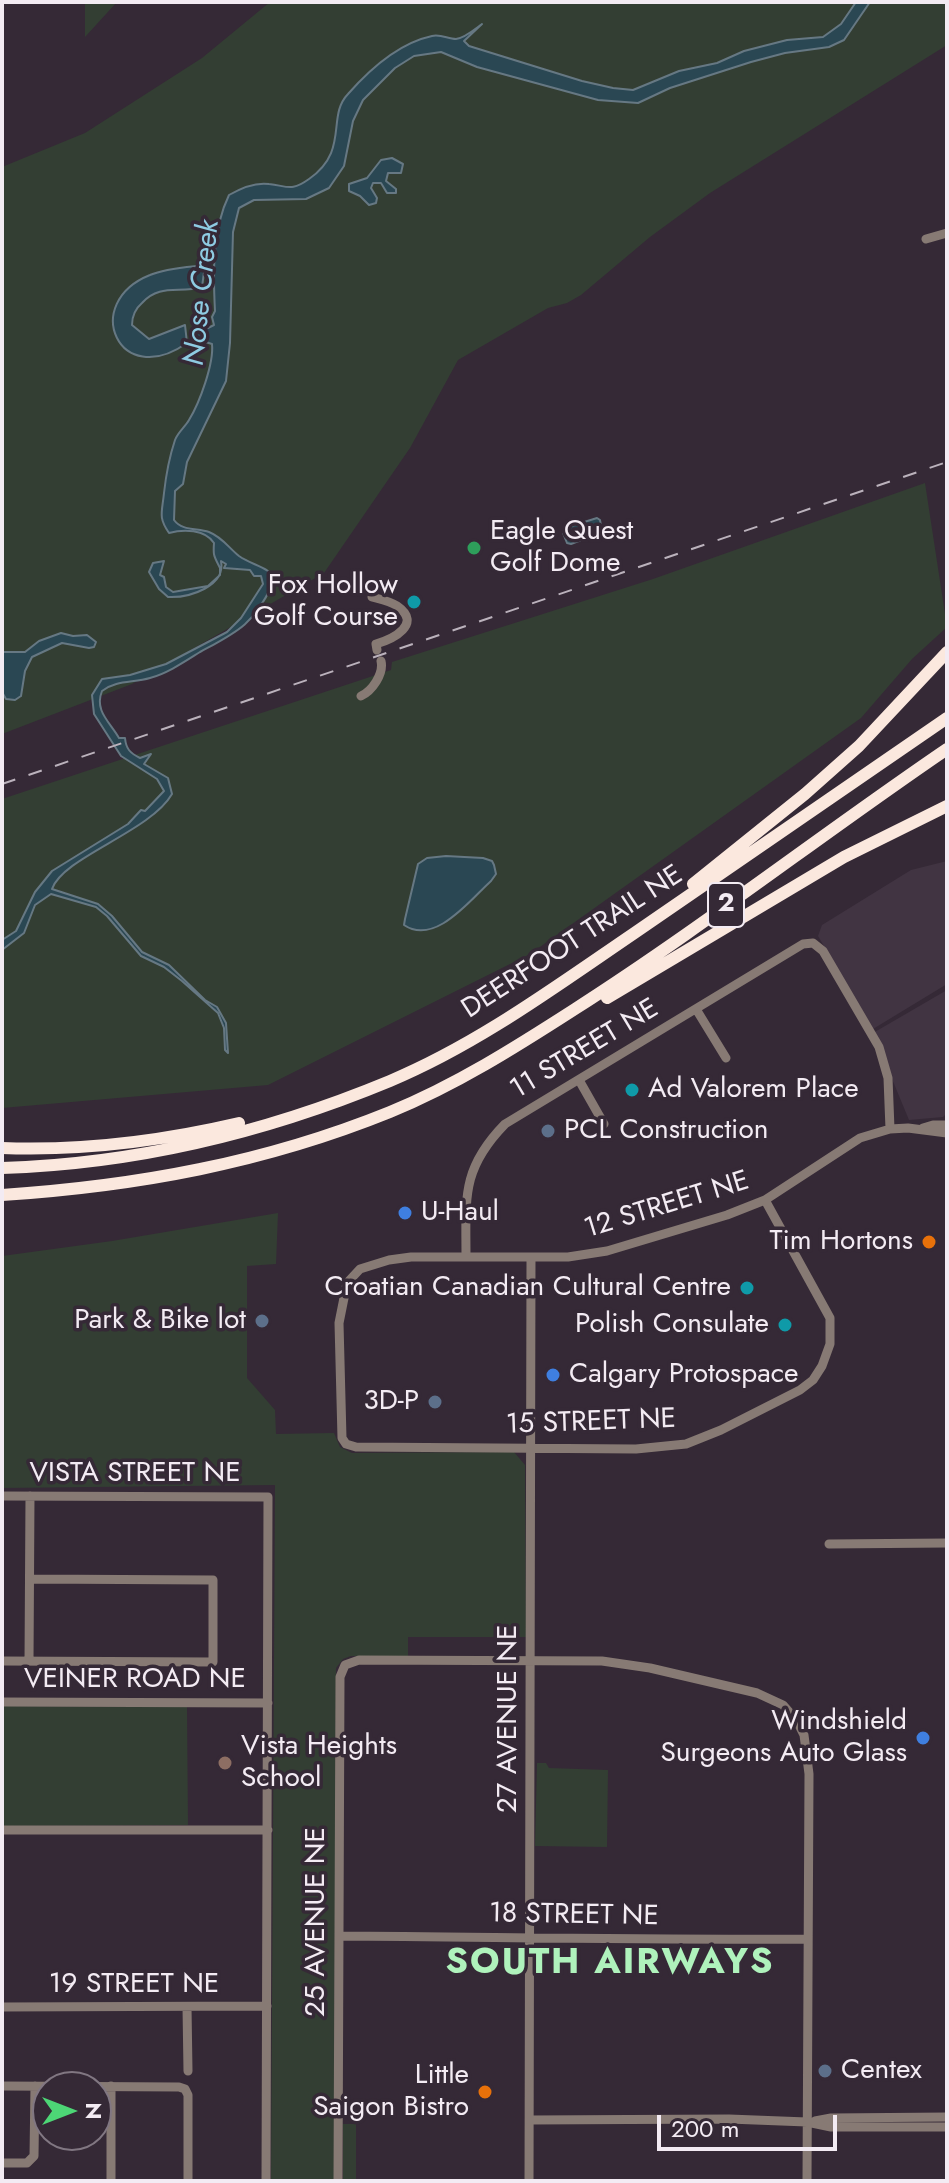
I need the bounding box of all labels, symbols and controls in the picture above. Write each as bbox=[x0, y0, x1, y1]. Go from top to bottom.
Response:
water label: Nose Creek bbox=[177, 218, 229, 368]
place label: Eagle Quest Golf Dome bbox=[490, 515, 633, 581]
marker: Eagle Quest Golf Dome bbox=[465, 539, 483, 557]
place label: Fox Hollow Golf Course bbox=[254, 569, 398, 635]
marker: Fox Hollow Golf Course bbox=[405, 593, 423, 611]
street label: DEERFOOT TRAIL NE bbox=[456, 859, 690, 1027]
road number: 2 bbox=[708, 883, 744, 927]
street label: 11 STREET NE bbox=[505, 993, 665, 1107]
place label: Ad Valorem Place bbox=[648, 1073, 859, 1107]
marker: Ad Valorem Place bbox=[623, 1081, 641, 1099]
place label: PCL Construction bbox=[564, 1114, 768, 1148]
marker: PCL Construction bbox=[539, 1122, 557, 1140]
street label: 12 STREET NE bbox=[581, 1165, 753, 1247]
place label: U-Haul bbox=[421, 1196, 499, 1230]
marker: U-Haul bbox=[396, 1204, 414, 1222]
place label: Tim Hortons bbox=[770, 1225, 913, 1259]
marker: Tim Hortons bbox=[920, 1233, 938, 1251]
place label: Croatian Canadian Cultural Centre bbox=[324, 1271, 731, 1305]
marker: Croatian Canadian Cultural Centre bbox=[738, 1279, 756, 1297]
place label: Park & Bike lot bbox=[74, 1304, 246, 1338]
place label: Polish Consulate bbox=[575, 1308, 769, 1342]
marker: Park & Bike lot bbox=[253, 1312, 271, 1330]
marker: Polish Consulate bbox=[776, 1316, 794, 1334]
place label: Calgary Protospace bbox=[569, 1358, 798, 1392]
marker: Calgary Protospace bbox=[544, 1366, 562, 1384]
place label: 3D-P bbox=[363, 1385, 419, 1419]
marker: 3D-P bbox=[426, 1393, 444, 1411]
street label: 15 STREET NE bbox=[505, 1403, 677, 1443]
street label: VISTA STREET NE bbox=[29, 1457, 241, 1491]
street label: 27 AVENUE NE bbox=[492, 1625, 526, 1813]
street label: VEINER ROAD NE bbox=[24, 1663, 246, 1697]
place label: Windshield Surgeons Auto Glass bbox=[661, 1705, 907, 1771]
marker: Windshield Surgeons Auto Glass bbox=[914, 1729, 932, 1747]
place label: Vista Heights School bbox=[241, 1730, 397, 1796]
marker: Vista Heights School bbox=[216, 1754, 234, 1772]
street label: 25 AVENUE NE bbox=[300, 1827, 334, 2017]
street label: 18 STREET NE bbox=[489, 1898, 659, 1934]
district label: SOUTH AIRWAYS bbox=[446, 1942, 774, 1986]
street label: 19 STREET NE bbox=[49, 1968, 219, 2002]
place label: Centex bbox=[841, 2054, 922, 2088]
place label: Little Saigon Bistro bbox=[313, 2059, 469, 2125]
marker: Centex bbox=[816, 2062, 834, 2080]
north arrow bbox=[32, 2071, 112, 2151]
marker: Little Saigon Bistro bbox=[476, 2083, 494, 2101]
scale bar bbox=[661, 2099, 841, 2149]
text: N bbox=[78, 2102, 110, 2120]
text: 200 m bbox=[671, 2111, 739, 2146]

